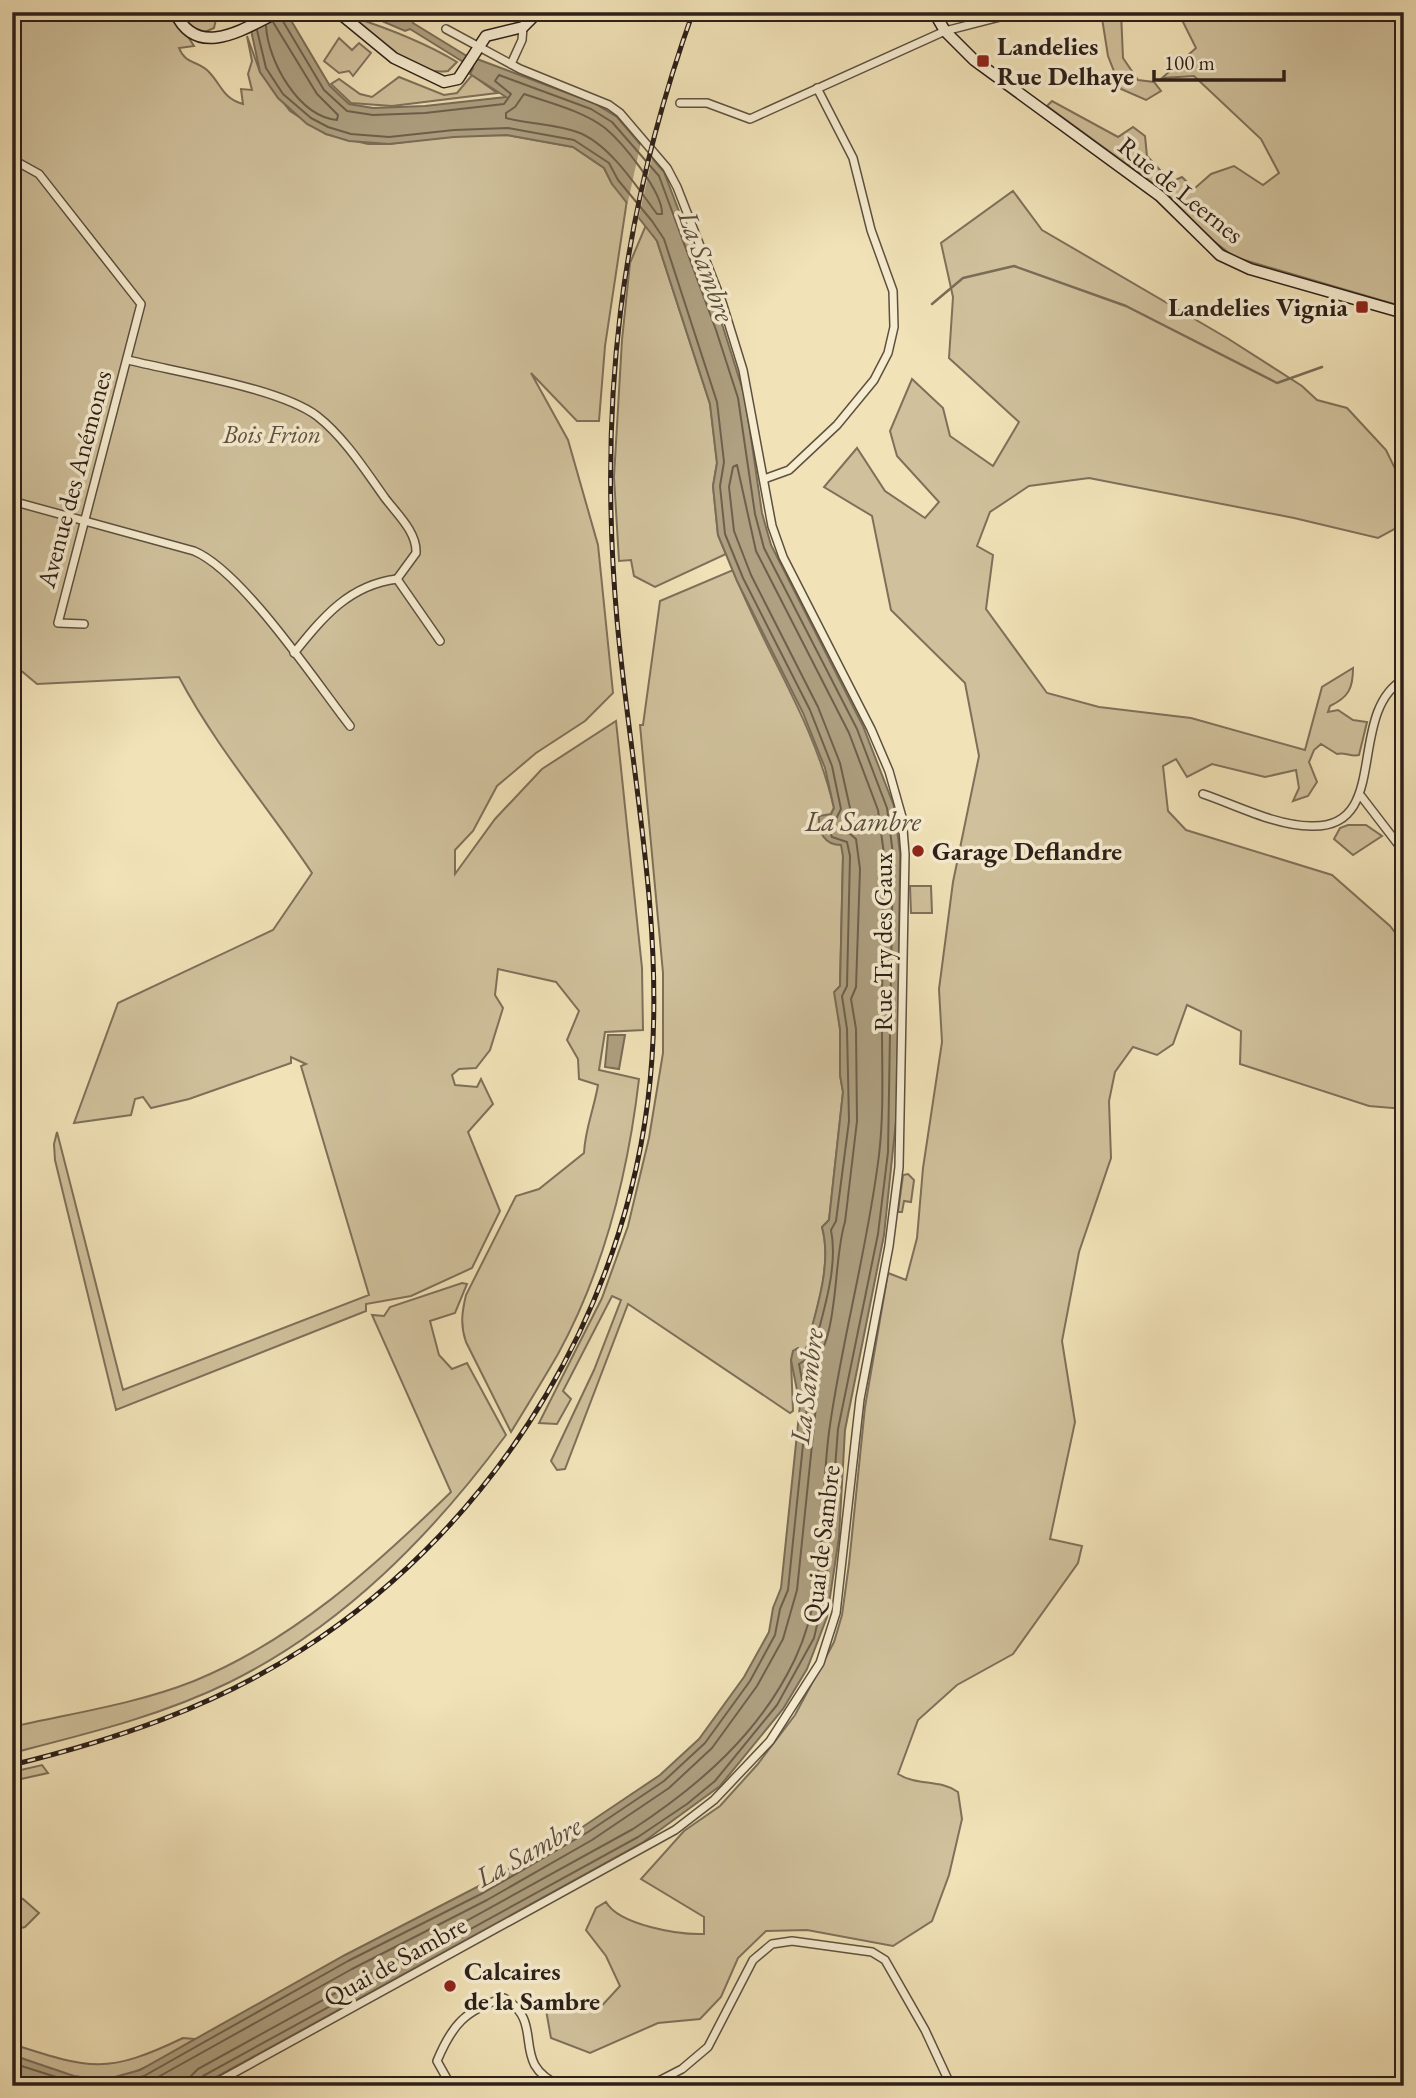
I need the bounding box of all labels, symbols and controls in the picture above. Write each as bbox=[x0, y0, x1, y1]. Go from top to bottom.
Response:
place label: Landelies Rue Delhaye bbox=[997, 29, 1134, 93]
scale bar bbox=[1154, 38, 1283, 82]
text: 100 m bbox=[1164, 49, 1215, 76]
marker: Landelies Rue Delhaye bbox=[975, 53, 991, 69]
street label: Rue de Leernes bbox=[1111, 129, 1251, 251]
water label: La Sambre bbox=[670, 204, 744, 327]
place label: Landelies Vignia bbox=[1168, 290, 1349, 324]
marker: Landelies Vignia bbox=[1354, 299, 1370, 315]
street label: Avenue des Anémones bbox=[28, 366, 119, 593]
park label: Bois Frion bbox=[222, 417, 321, 451]
water label: La Sambre bbox=[804, 803, 922, 839]
place label: Garage Deflandre bbox=[932, 834, 1122, 868]
marker: Garage Deflandre bbox=[910, 843, 926, 859]
street label: Rue Try des Gaux bbox=[866, 852, 900, 1031]
water label: La Sambre bbox=[781, 1326, 831, 1447]
street label: Quai de Sambre bbox=[794, 1463, 848, 1625]
water label: La Sambre bbox=[468, 1807, 588, 1895]
street label: Quai de Sambre bbox=[317, 1908, 473, 2014]
place label: Calcaires de la Sambre bbox=[464, 1954, 600, 2018]
marker: Calcaires de la Sambre bbox=[442, 1978, 458, 1994]

